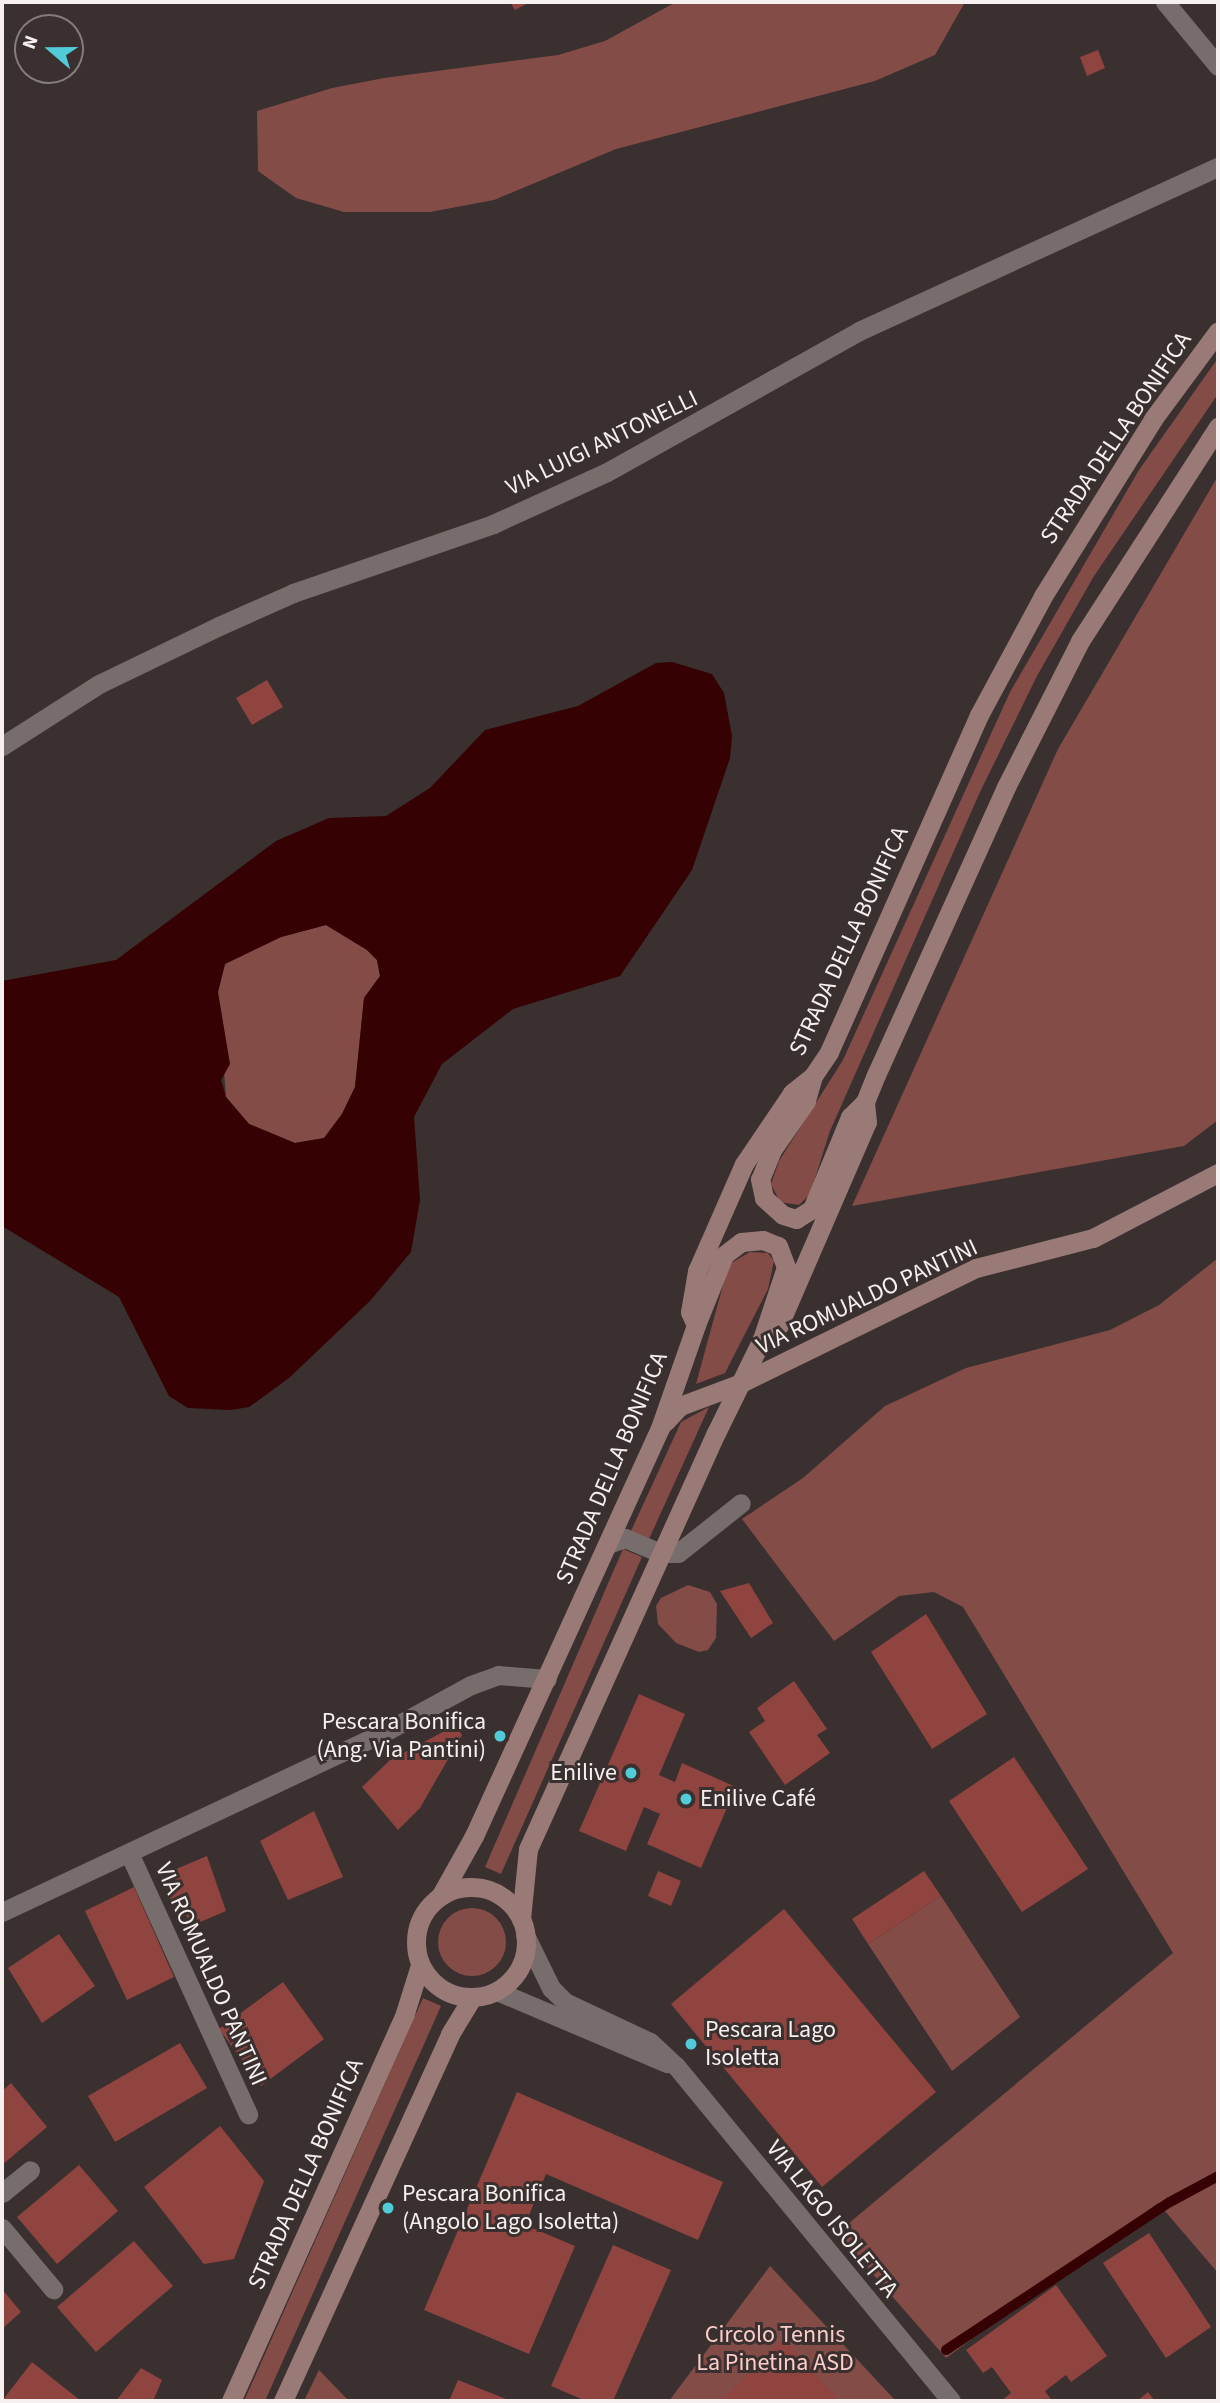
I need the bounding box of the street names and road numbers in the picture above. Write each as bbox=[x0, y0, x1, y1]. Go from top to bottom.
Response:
street label: STRADA DELLA BONIFICA bbox=[1034, 326, 1198, 550]
street label: VIA LUIGI ANTONELLI bbox=[501, 384, 703, 502]
street label: STRADA DELLA BONIFICA bbox=[783, 822, 915, 1060]
street label: VIA ROMUALDO PANTINI bbox=[752, 1233, 982, 1361]
street label: STRADA DELLA BONIFICA bbox=[550, 1348, 674, 1588]
street label: VIA ROMUALDO PANTINI bbox=[149, 1858, 273, 2090]
street label: STRADA DELLA BONIFICA bbox=[242, 2054, 370, 2294]
street label: VIA LAGO ISOLETTA bbox=[760, 2135, 904, 2303]

